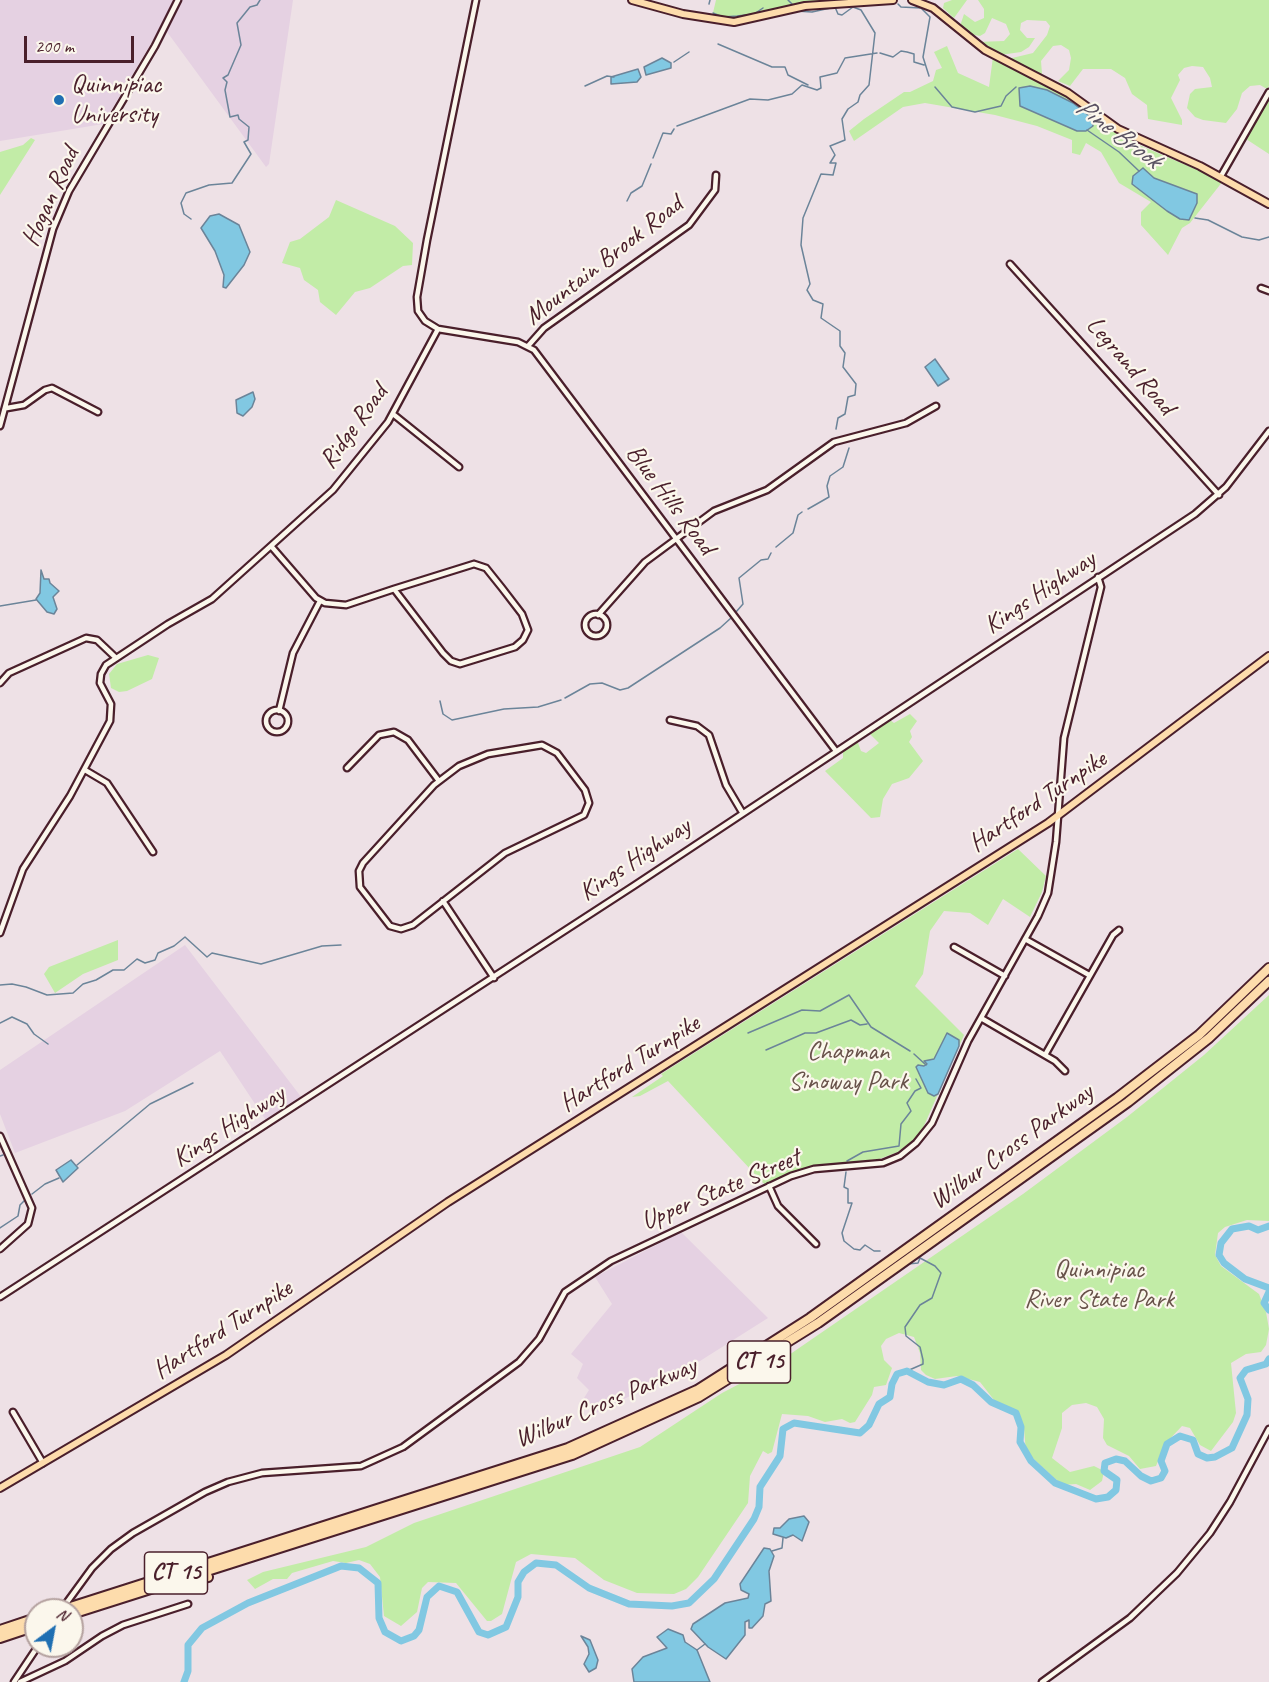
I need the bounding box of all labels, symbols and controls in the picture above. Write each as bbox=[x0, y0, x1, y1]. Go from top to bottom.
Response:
scale bar bbox=[27, 24, 136, 62]
text: 200 m bbox=[35, 35, 74, 57]
place label: Quinnipiac University bbox=[71, 69, 161, 130]
water label: Pine Brook bbox=[1069, 92, 1167, 176]
marker: Quinnipiac University bbox=[52, 93, 66, 107]
street label: Hogan Road bbox=[15, 143, 87, 251]
street label: Mountain Brook Road bbox=[519, 190, 689, 332]
street label: Legrand Road bbox=[1079, 310, 1181, 422]
street label: Ridge Road bbox=[313, 379, 395, 475]
street label: Blue Hills Road bbox=[618, 439, 722, 561]
street label: Kings Highway bbox=[978, 544, 1102, 642]
street label: Hartford Turnpike bbox=[963, 744, 1113, 860]
street label: Kings Highway bbox=[573, 811, 697, 909]
street label: Hartford Turnpike bbox=[554, 1009, 706, 1119]
park label: Chapman Sinoway Park bbox=[788, 1036, 908, 1098]
street label: Wilbur Cross Parkway bbox=[924, 1077, 1100, 1217]
street label: Kings Highway bbox=[167, 1079, 291, 1175]
street label: Upper State Street bbox=[637, 1142, 805, 1238]
park label: Quinnipiac River State Park bbox=[1024, 1254, 1174, 1316]
street label: Hartford Turnpike bbox=[148, 1273, 298, 1387]
road number: CT 15 bbox=[728, 1341, 790, 1383]
street label: Wilbur Cross Parkway bbox=[511, 1351, 701, 1455]
road number: CT 15 bbox=[144, 1552, 207, 1594]
north arrow bbox=[24, 1598, 84, 1658]
text: N bbox=[53, 1603, 72, 1626]

